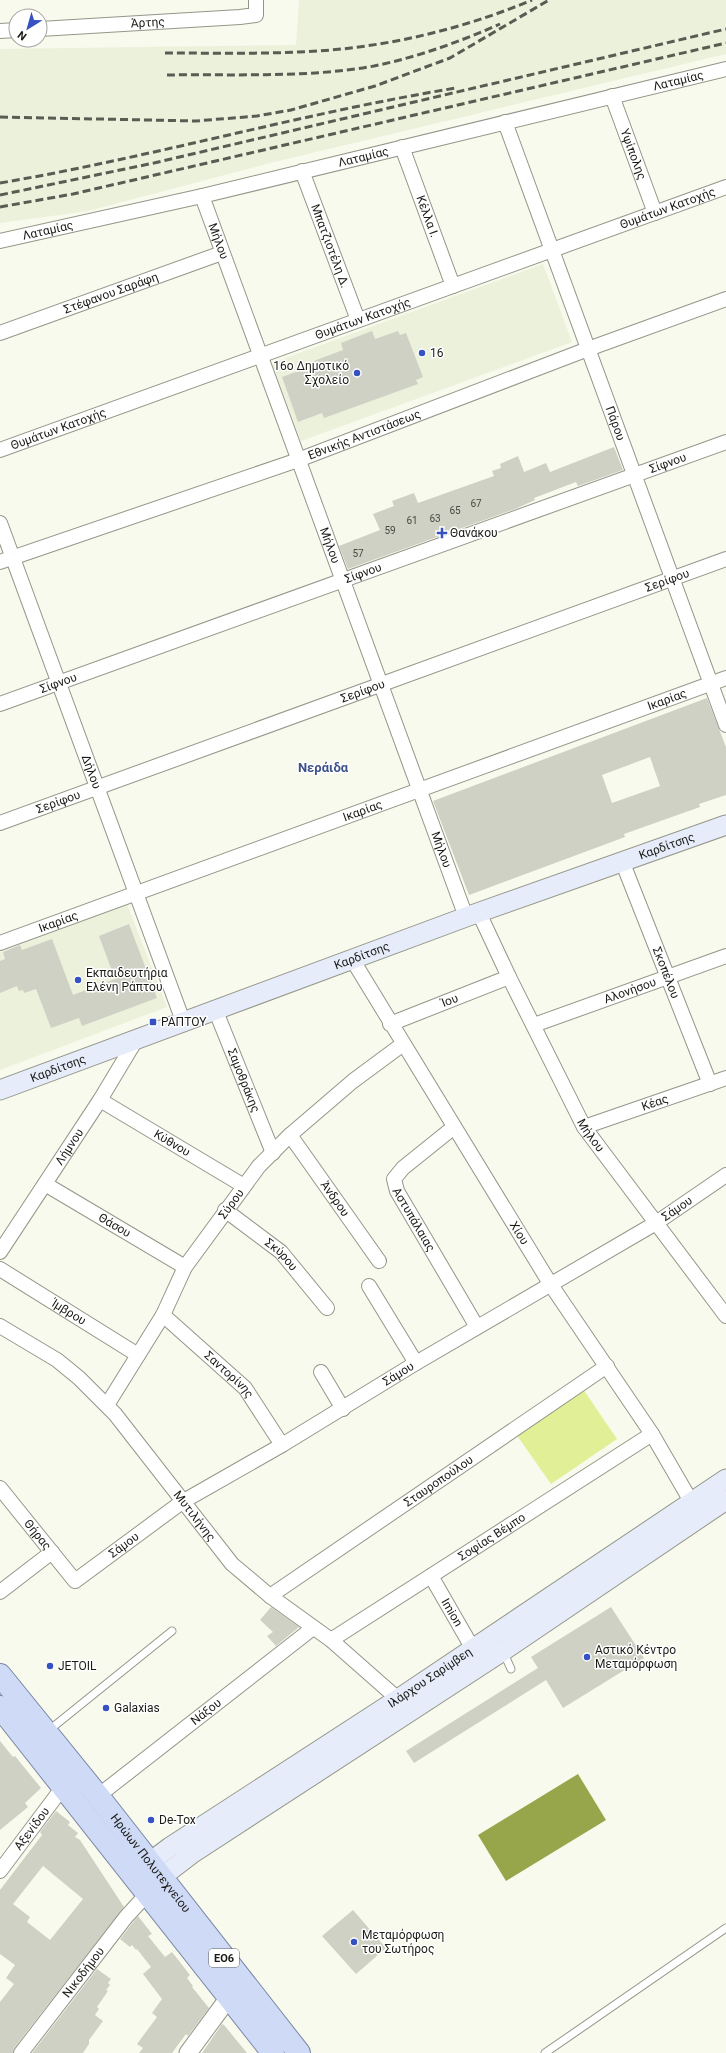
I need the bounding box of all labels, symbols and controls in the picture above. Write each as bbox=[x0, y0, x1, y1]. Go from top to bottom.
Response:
north arrow bbox=[8, 8, 48, 48]
street label: Άρτης bbox=[130, 15, 165, 31]
text: N bbox=[15, 28, 29, 43]
street label: Λαταμίας bbox=[652, 68, 705, 93]
street label: Υψίπολης bbox=[618, 127, 649, 182]
street label: Λαταμίας bbox=[337, 144, 390, 170]
street label: Θυμάτων Κατοχής bbox=[618, 185, 717, 232]
street label: Κέλλα Ι. bbox=[413, 194, 442, 239]
street label: Μπατζιοτέλη Δ. bbox=[308, 202, 352, 290]
street label: Λαταμίας bbox=[21, 218, 75, 243]
street label: Μήλου bbox=[206, 221, 231, 261]
street label: Στέφανου Σαράφη bbox=[62, 270, 160, 316]
street label: Θυμάτων Κατοχής bbox=[313, 295, 412, 342]
place label: 16 bbox=[430, 346, 444, 360]
marker: 16 bbox=[417, 348, 427, 358]
place label: 16o Δημοτικό Σχολείο bbox=[273, 359, 349, 387]
marker: 16o Δημοτικό Σχολείο bbox=[352, 368, 362, 378]
street label: Πάρου bbox=[603, 404, 628, 443]
street label: Θυμάτων Κατοχής bbox=[9, 405, 108, 453]
street label: Εθνικής Αντιστάσεως bbox=[306, 407, 423, 462]
street label: Σίφνου bbox=[647, 450, 688, 476]
house number: 67 bbox=[470, 498, 482, 509]
house number: 65 bbox=[449, 505, 461, 516]
house number: 63 bbox=[429, 513, 441, 524]
house number: 61 bbox=[406, 515, 418, 526]
street label: Μήλου bbox=[317, 525, 343, 565]
house number: 59 bbox=[384, 525, 396, 536]
place label: Θανάκου bbox=[450, 526, 498, 540]
marker: Θανάκου bbox=[437, 528, 447, 538]
house number: 57 bbox=[352, 548, 364, 559]
street label: Σίφνου bbox=[343, 560, 383, 586]
street label: Σερίφου bbox=[643, 566, 691, 595]
street label: Σίφνου bbox=[38, 670, 79, 696]
street label: Σερίφου bbox=[339, 677, 387, 706]
street label: Ικαρίας bbox=[645, 686, 688, 713]
street label: Δήλου bbox=[79, 753, 104, 791]
district label: Νεράιδα bbox=[298, 760, 349, 775]
street label: Σερίφου bbox=[34, 787, 82, 816]
street label: Ικαρίας bbox=[341, 797, 384, 824]
street label: Μήλου bbox=[428, 830, 454, 870]
street label: Καρδίτσης bbox=[637, 830, 696, 862]
street label: Ικαρίας bbox=[37, 908, 80, 935]
street label: Καρδίτσης bbox=[332, 939, 391, 972]
street label: Σκοπέλου bbox=[650, 945, 682, 1000]
place label: Εκπαιδευτήρια Ελένη Ράπτου bbox=[86, 966, 168, 994]
marker: Εκπαιδευτήρια Ελένη Ράπτου bbox=[73, 975, 83, 985]
street label: Αλονήσου bbox=[602, 975, 658, 1006]
street label: Ίου bbox=[438, 991, 460, 1011]
place label: ΡΑΠΤΟΥ bbox=[161, 1015, 207, 1029]
marker: ΡΑΠΤΟΥ bbox=[148, 1017, 158, 1027]
street label: Σαμοθράκης bbox=[225, 1046, 263, 1114]
street label: Καρδίτσης bbox=[29, 1052, 88, 1085]
street label: Κέας bbox=[640, 1091, 670, 1114]
street label: Μήλου bbox=[574, 1117, 607, 1155]
street label: Λήμνου bbox=[52, 1126, 86, 1168]
street label: Κύθνου bbox=[151, 1127, 193, 1159]
street label: Άνδρου bbox=[318, 1178, 352, 1219]
street label: Αστυπάλαιας bbox=[389, 1185, 438, 1254]
street label: Σύρου bbox=[216, 1186, 247, 1222]
street label: Σάμου bbox=[659, 1193, 695, 1224]
street label: Θάσου bbox=[96, 1210, 133, 1240]
street label: Χίου bbox=[507, 1219, 532, 1247]
street label: Σκύρου bbox=[262, 1236, 300, 1274]
street label: Ίμβρου bbox=[48, 1295, 89, 1328]
street label: Σαντορίνης bbox=[202, 1348, 257, 1401]
street label: Σάμου bbox=[380, 1359, 416, 1389]
street label: Σταυροπούλου bbox=[401, 1452, 476, 1510]
street label: Μυτιλήνης bbox=[171, 1488, 218, 1544]
street label: Σοφίας Βέμπο bbox=[456, 1510, 528, 1564]
street label: Θήρας bbox=[21, 1517, 54, 1553]
street label: Σάμου bbox=[106, 1529, 141, 1561]
street label: Imion bbox=[438, 1596, 466, 1629]
place label: Αστικό Κέντρο Μεταμόρφωση bbox=[595, 1643, 677, 1671]
street label: Ιλάρχου Σαρίμβεη bbox=[385, 1645, 474, 1711]
marker: Αστικό Κέντρο Μεταμόρφωση bbox=[582, 1652, 592, 1662]
place label: JETOIL bbox=[58, 1659, 97, 1673]
marker: JETOIL bbox=[45, 1661, 55, 1671]
street label: Νάξου bbox=[188, 1695, 224, 1728]
place label: Galaxias bbox=[114, 1701, 160, 1715]
marker: Galaxias bbox=[101, 1703, 111, 1713]
street label: Αξενίδου bbox=[11, 1804, 52, 1853]
street label: Ηρώων Πολυτεχνείου bbox=[108, 1811, 193, 1915]
place label: De-Tox bbox=[159, 1813, 196, 1827]
marker: De-Tox bbox=[146, 1815, 156, 1825]
place label: Μεταμόρφωση του Σωτήρος bbox=[362, 1928, 444, 1956]
marker: Μεταμόρφωση του Σωτήρος bbox=[349, 1937, 359, 1947]
street label: Νικοδήμου bbox=[60, 1944, 107, 2000]
road number: ΕΟ6 bbox=[209, 1949, 239, 1967]

